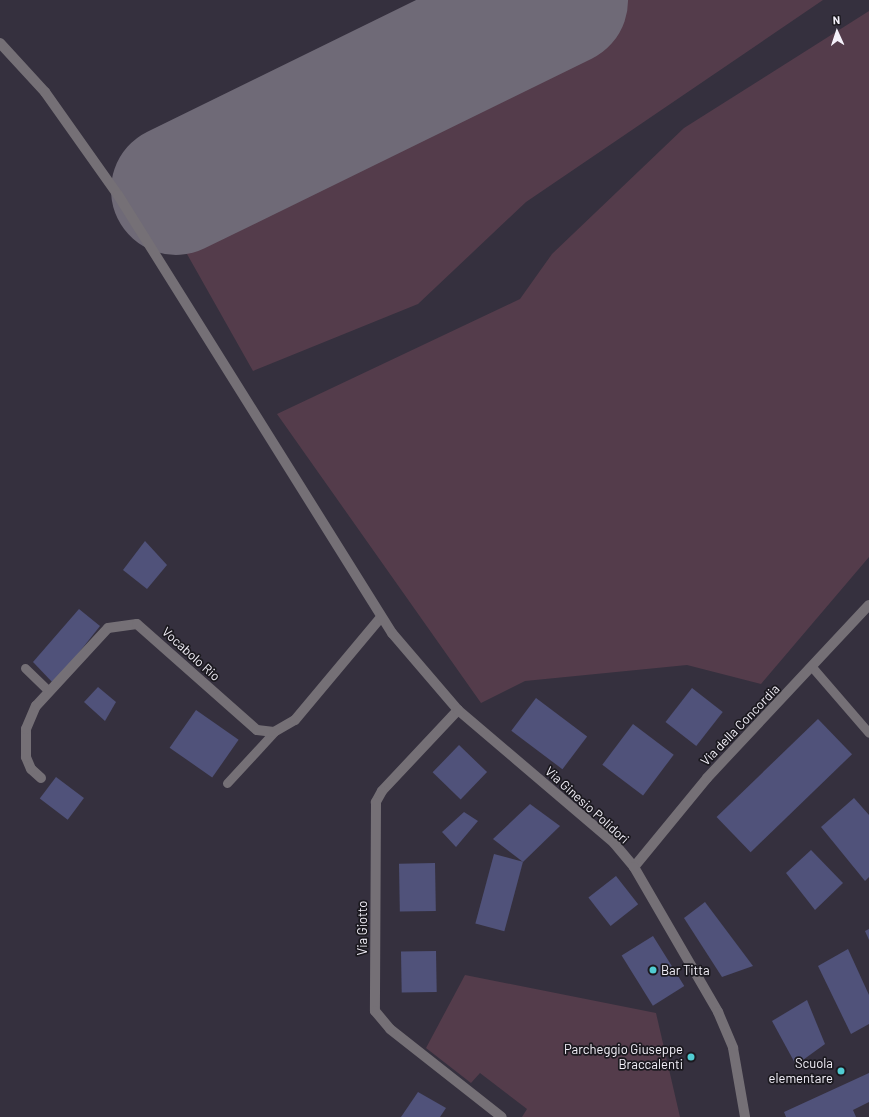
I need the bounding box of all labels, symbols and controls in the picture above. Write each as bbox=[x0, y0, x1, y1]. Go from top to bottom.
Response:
north arrow bbox=[817, 12, 857, 52]
text: N bbox=[832, 13, 840, 26]
street label: Vocabolo Rio bbox=[159, 624, 223, 684]
street label: Via della Concordia bbox=[697, 681, 783, 769]
street label: Via Ginesio Polidori bbox=[542, 763, 632, 847]
street label: Via Giotto bbox=[354, 901, 370, 955]
place label: Bar Titta bbox=[661, 962, 710, 978]
marker: Bar Titta bbox=[648, 965, 658, 975]
place label: Parcheggio Giuseppe Braccalenti bbox=[564, 1042, 683, 1073]
marker: Parcheggio Giuseppe Braccalenti bbox=[686, 1052, 696, 1062]
place label: Scuola elementare bbox=[769, 1056, 833, 1087]
marker: Scuola elementare bbox=[836, 1066, 846, 1076]

